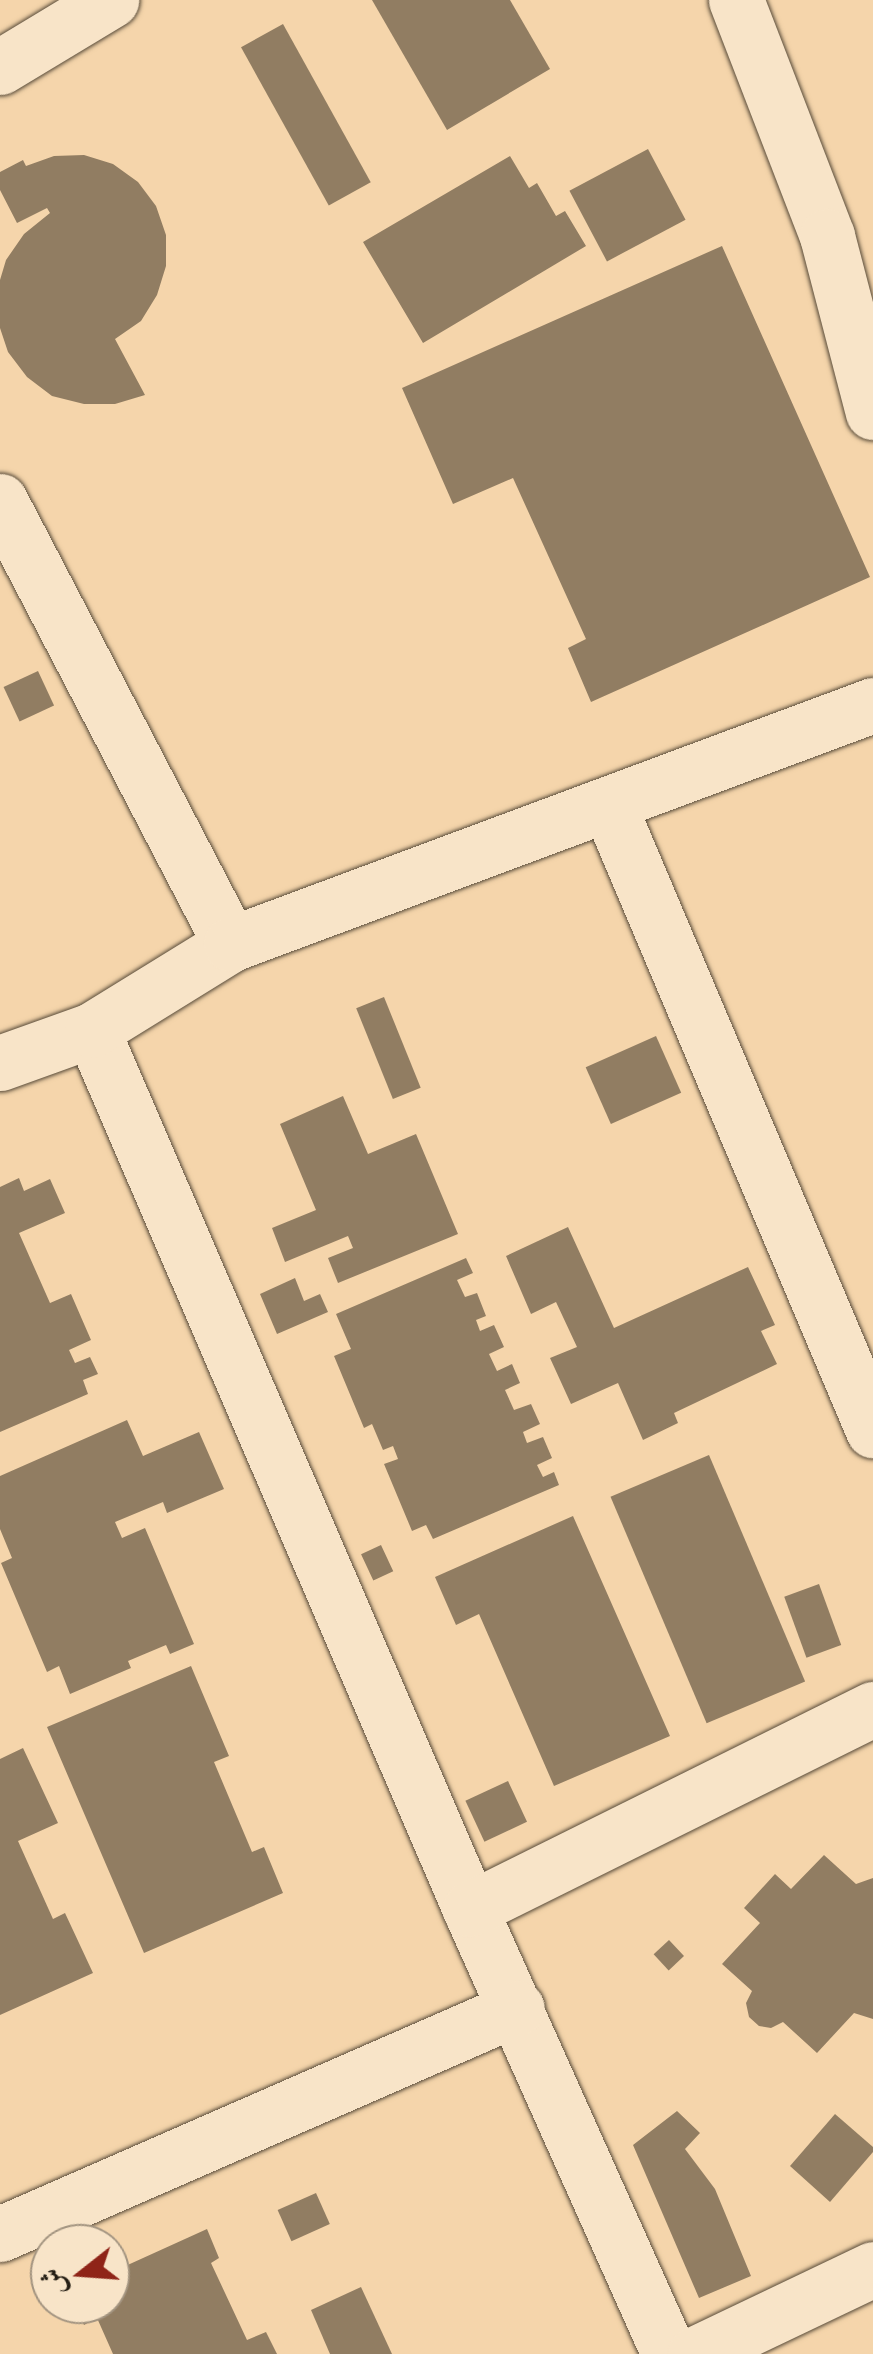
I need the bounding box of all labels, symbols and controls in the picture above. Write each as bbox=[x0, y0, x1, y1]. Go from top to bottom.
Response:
north arrow bbox=[30, 2224, 130, 2324]
text: ش bbox=[33, 2264, 73, 2300]

